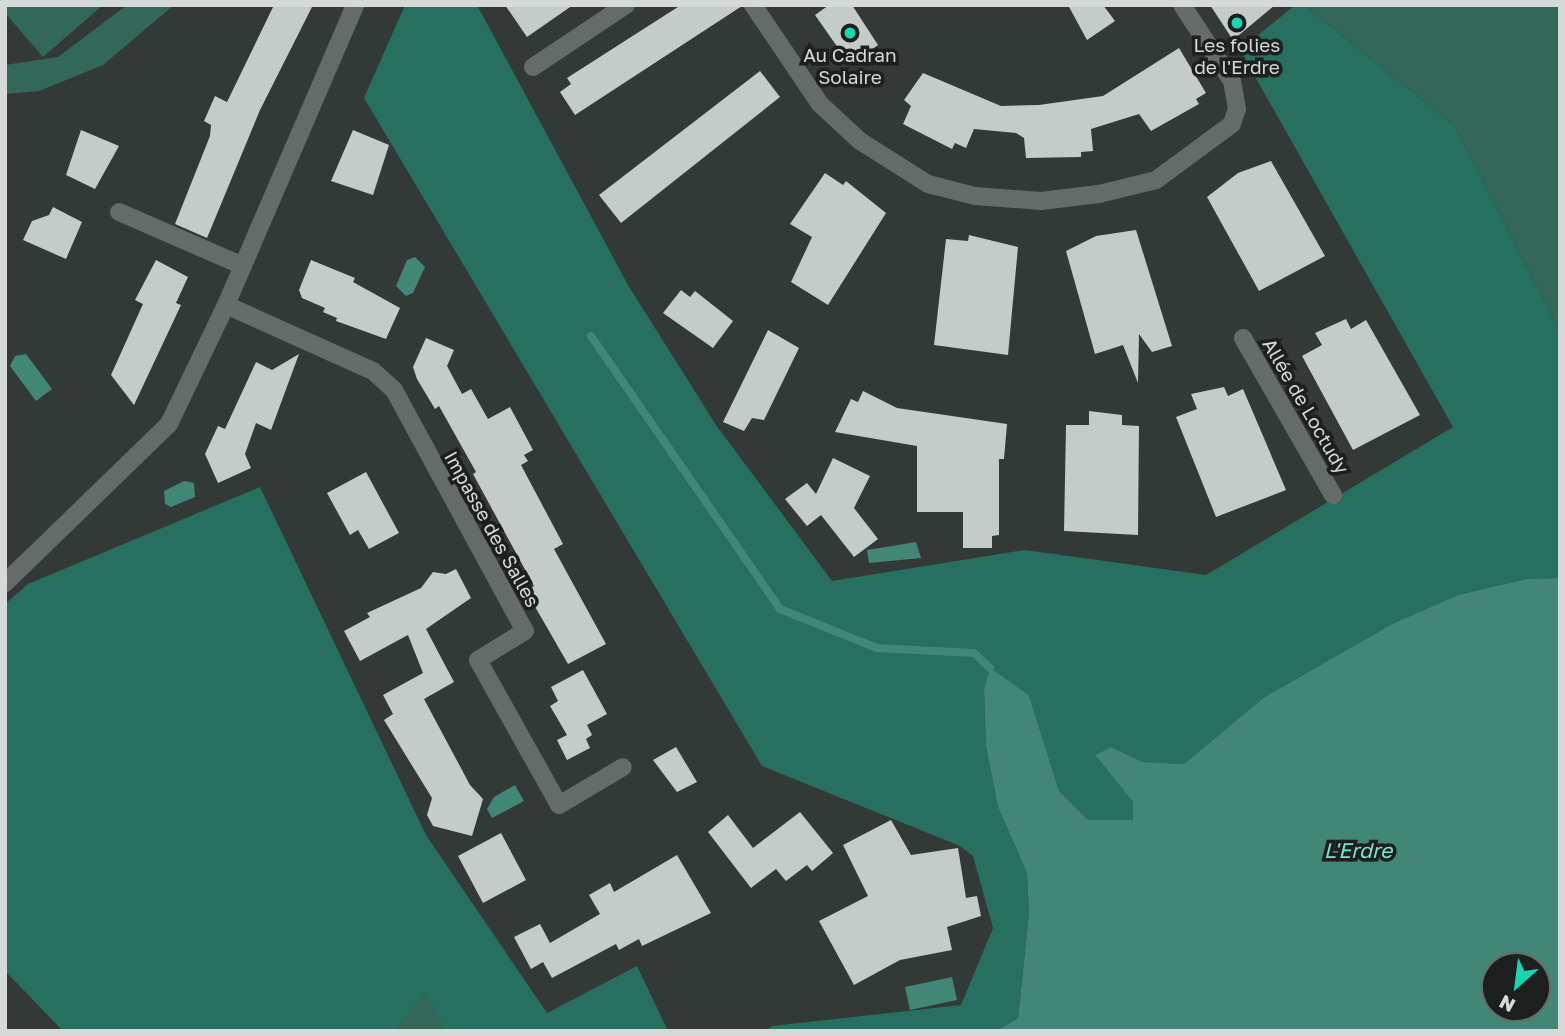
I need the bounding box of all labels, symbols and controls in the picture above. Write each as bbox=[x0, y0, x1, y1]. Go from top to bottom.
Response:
marker: Les folies de l'Erdre bbox=[1229, 15, 1245, 31]
marker: Au Cadran Solaire bbox=[842, 25, 858, 41]
place label: Les folies de l'Erdre bbox=[1194, 34, 1280, 78]
place label: Au Cadran Solaire bbox=[803, 44, 897, 88]
street label: Allée de Loctudy bbox=[1258, 334, 1354, 478]
street label: Impasse des Salles bbox=[440, 447, 544, 611]
water label: L'Erdre bbox=[1324, 837, 1392, 863]
north arrow bbox=[1481, 952, 1551, 1022]
text: N bbox=[1495, 991, 1519, 1018]

